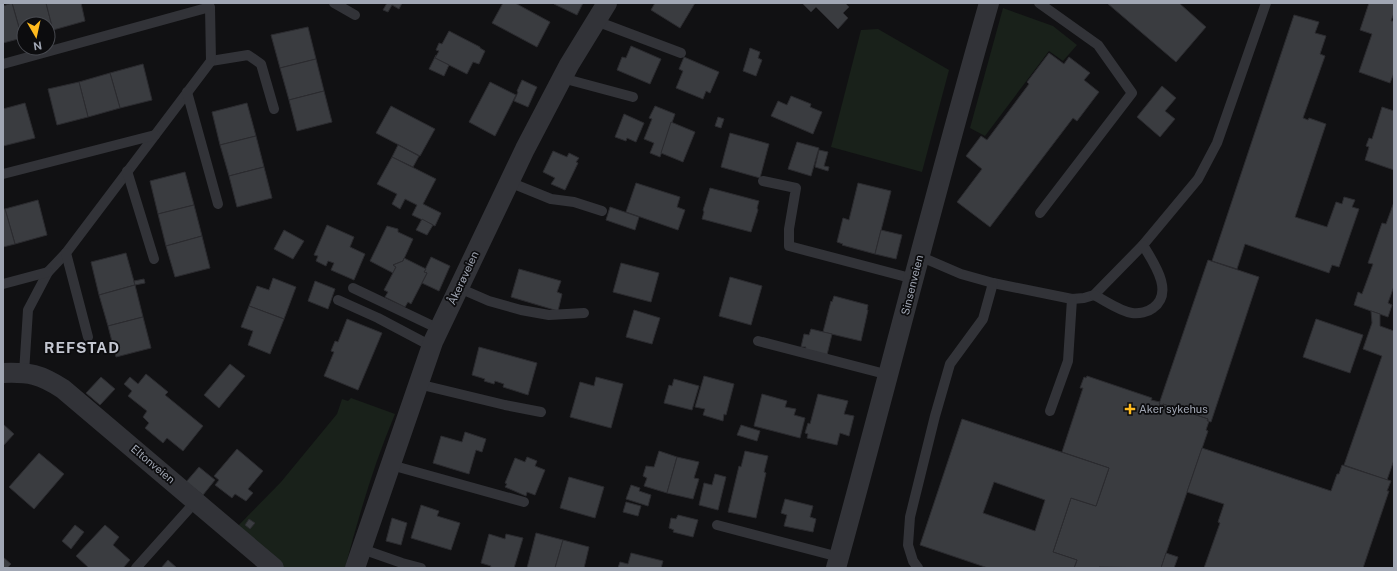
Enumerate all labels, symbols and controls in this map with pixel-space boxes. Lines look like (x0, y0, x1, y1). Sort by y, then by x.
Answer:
north arrow (16, 16, 56, 56)
text: N (32, 39, 43, 52)
street label: Åkerøveien (444, 249, 481, 307)
street label: Sinsenveien (899, 254, 925, 316)
district label: REFSTAD (44, 339, 120, 356)
marker: Aker sykehus (1124, 403, 1136, 415)
place label: Aker sykehus (1139, 403, 1208, 415)
street label: Eltonveien (129, 442, 177, 486)

